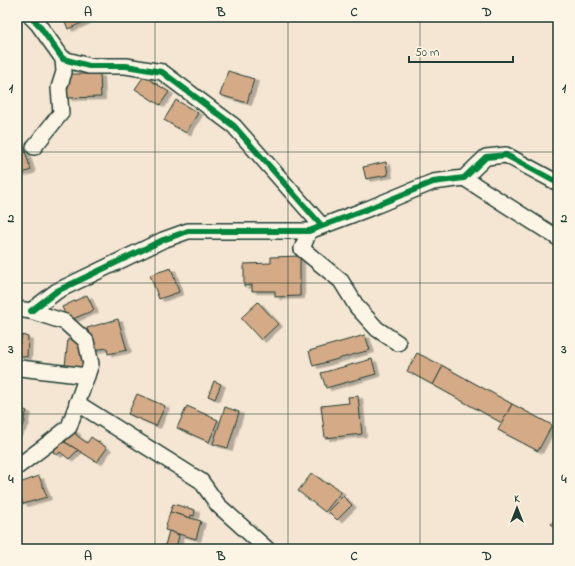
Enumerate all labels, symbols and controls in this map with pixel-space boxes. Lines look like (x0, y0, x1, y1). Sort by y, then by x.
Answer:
text: A (84, 3, 92, 22)
text: B (216, 3, 226, 22)
text: C (350, 3, 358, 22)
text: D (481, 3, 492, 22)
scale bar (409, 38, 513, 64)
text: 50 m (415, 44, 439, 62)
text: 1 (9, 79, 14, 98)
text: 1 (562, 79, 567, 98)
text: 2 (7, 209, 15, 228)
text: 2 (560, 209, 568, 228)
text: 3 (7, 340, 14, 359)
text: 3 (560, 340, 567, 359)
text: 4 (7, 470, 14, 489)
text: 4 (560, 470, 567, 489)
north arrow (497, 488, 537, 528)
text: K (514, 491, 520, 507)
text: A (84, 547, 92, 566)
text: B (216, 547, 226, 566)
text: C (350, 547, 358, 566)
text: D (481, 547, 492, 566)

